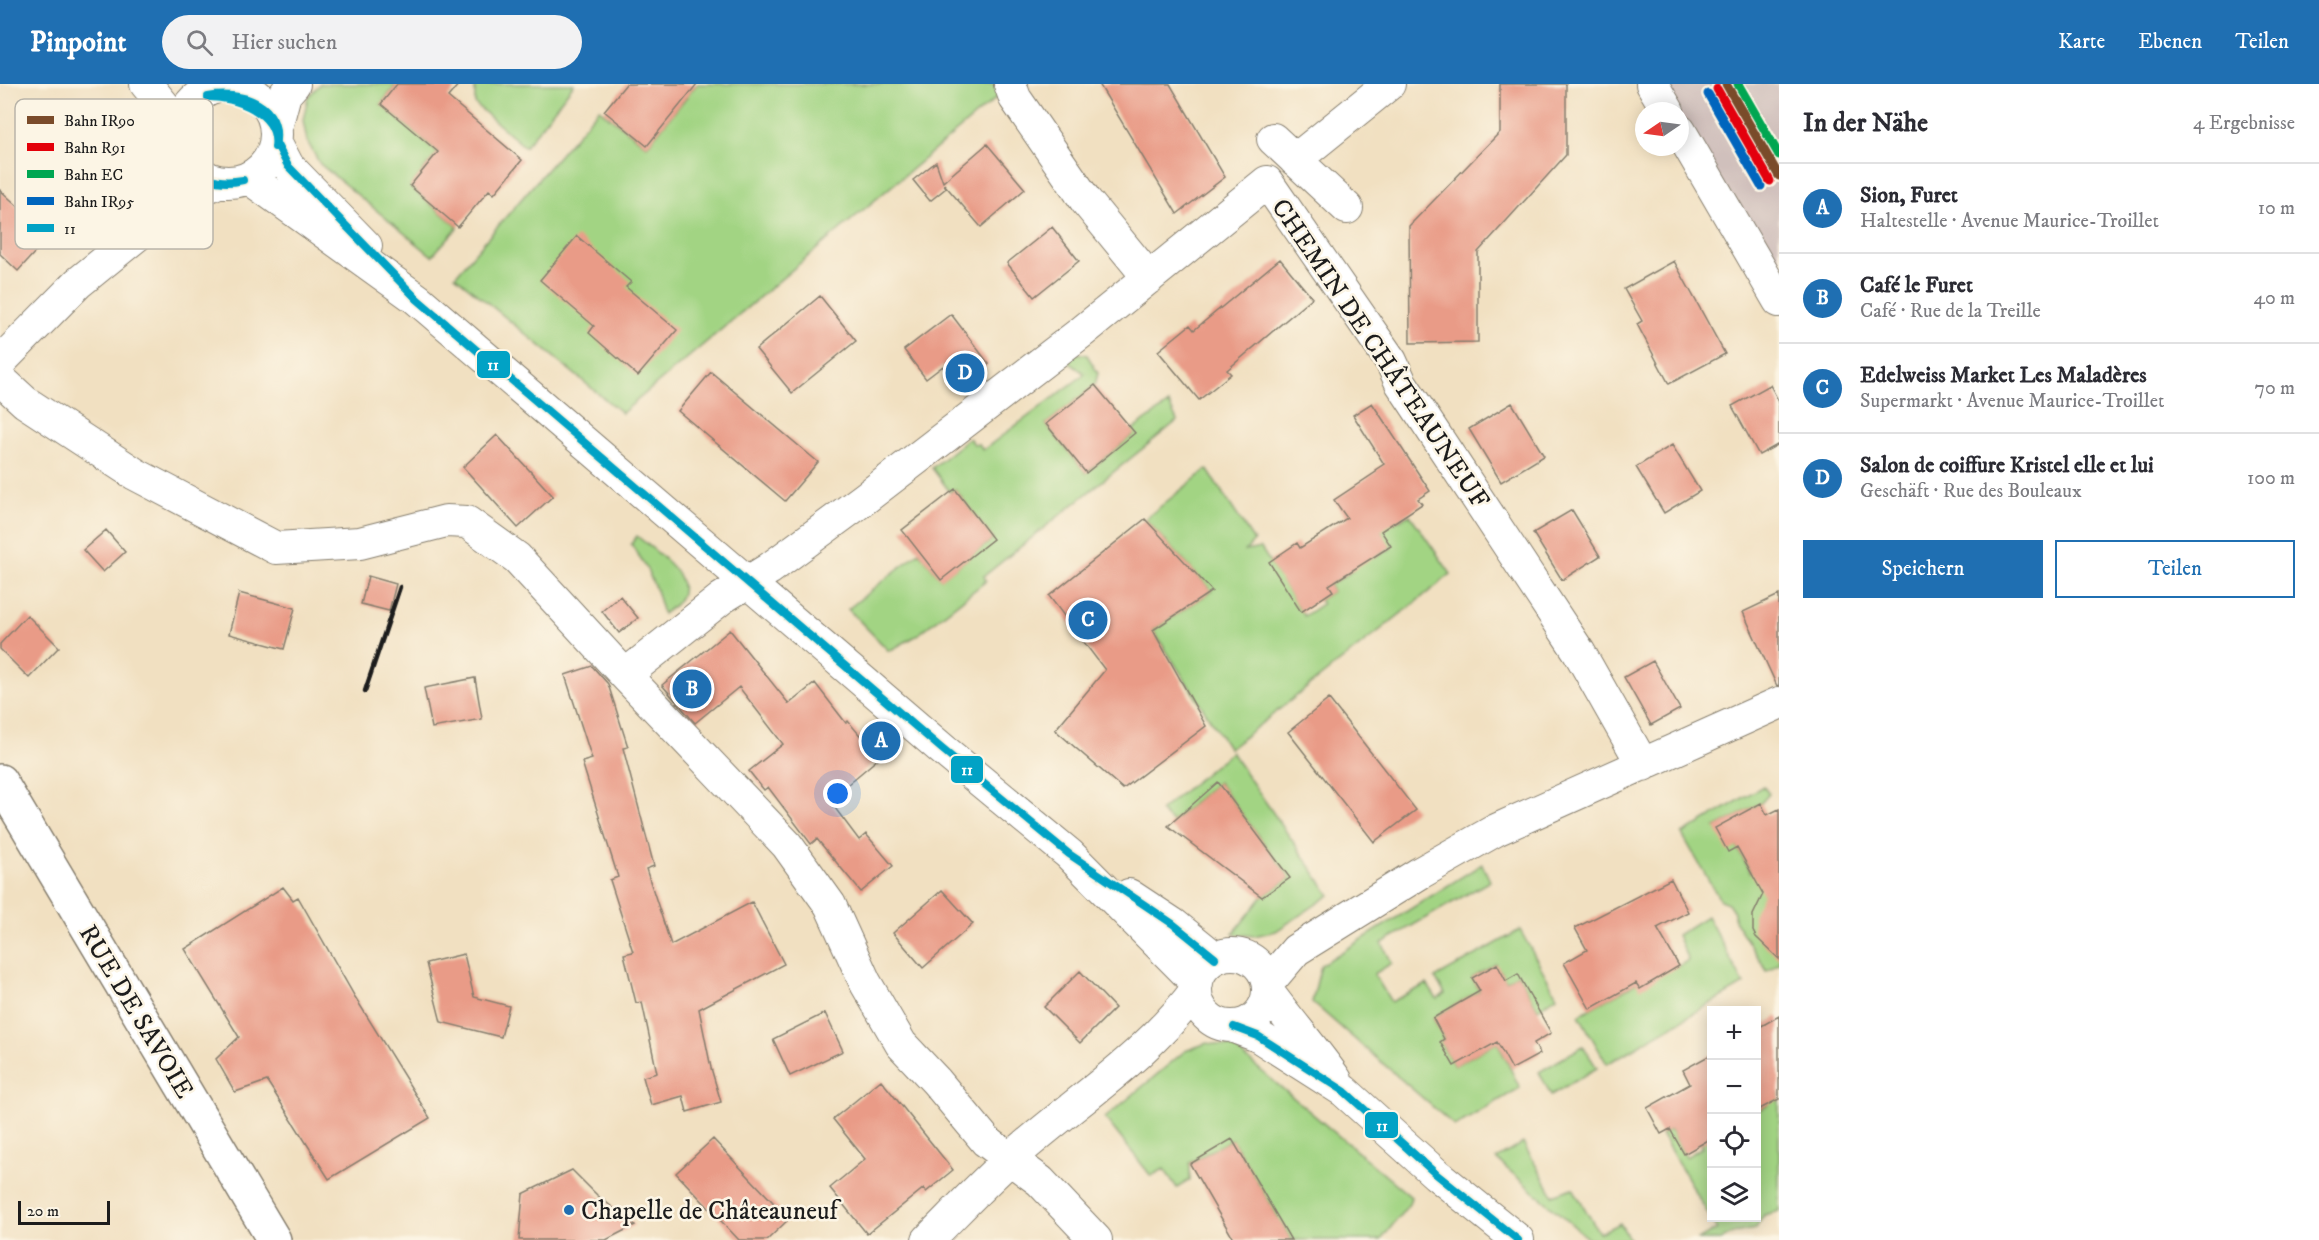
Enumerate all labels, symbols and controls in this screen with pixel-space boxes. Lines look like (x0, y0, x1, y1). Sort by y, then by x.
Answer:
search box (162, 15, 582, 69)
text: Pinpoint (30, 25, 126, 60)
icon: search (183, 26, 216, 59)
text: Hier suchen (231, 29, 337, 56)
text: Karte (2058, 29, 2105, 55)
text: Ebenen (2138, 29, 2202, 55)
text: Teilen (2235, 29, 2289, 55)
legend (15, 99, 213, 249)
north arrow (1635, 102, 1689, 156)
text: In der Nähe (1803, 107, 1928, 140)
text: Bahn IR90 (64, 111, 135, 131)
text: 4 Ergebnisse (2193, 111, 2295, 136)
text: Bahn R91 (64, 138, 126, 158)
text: Bahn EC (64, 165, 123, 185)
text: Sion, Furet (1860, 182, 1958, 209)
text: Bahn IR95 (64, 192, 134, 212)
street label: CHEMIN DE CHÂTEAUNEUF (1263, 192, 1497, 515)
text: A (1816, 196, 1829, 221)
text: 10 m (2258, 196, 2295, 221)
text: Haltestelle · Avenue Maurice-Troillet (1860, 209, 2159, 234)
text: 11 (64, 219, 76, 239)
text: Café le Furet (1860, 272, 1973, 299)
text: B (1816, 286, 1829, 311)
text: 40 m (2253, 286, 2295, 311)
text: Café · Rue de la Treille (1860, 299, 2041, 324)
line badge: 11 (476, 350, 511, 379)
pin: D (946, 350, 984, 396)
text: 11 (487, 355, 499, 375)
text: Edelweiss Market Les Maladères (1860, 362, 2147, 389)
text: C (1816, 376, 1829, 401)
text: 70 m (2254, 376, 2295, 401)
text: Supermarkt · Avenue Maurice-Troillet (1860, 389, 2164, 414)
text: Salon de coiffure Kristel elle et lui (1860, 452, 2154, 479)
text: D (1815, 466, 1830, 491)
text: 100 m (2247, 466, 2295, 491)
text: Geschäft · Rue des Bouleaux (1860, 479, 2082, 504)
button: Speichern (1803, 540, 2043, 598)
button: Teilen (2055, 540, 2295, 598)
pin: C (1068, 598, 1108, 642)
pin: B (672, 666, 712, 712)
pin: A (862, 718, 900, 764)
line badge: 11 (950, 755, 984, 784)
text: 11 (961, 760, 973, 780)
your location (823, 779, 852, 808)
street label: RUE DE SAVOIE (71, 919, 201, 1105)
map controls (1707, 1006, 1761, 1222)
button: + (1707, 1006, 1761, 1060)
button: − (1707, 1060, 1761, 1114)
line badge: 11 (1364, 1111, 1399, 1139)
button: locate (1707, 1114, 1761, 1168)
text: 11 (1376, 1116, 1388, 1136)
button: layers (1707, 1168, 1761, 1222)
place label: Chapelle de Châteauneuf (581, 1195, 841, 1228)
scale bar (18, 1198, 110, 1226)
text: 20 m (27, 1201, 59, 1221)
marker: Chapelle de Châteauneuf (562, 1203, 576, 1217)

